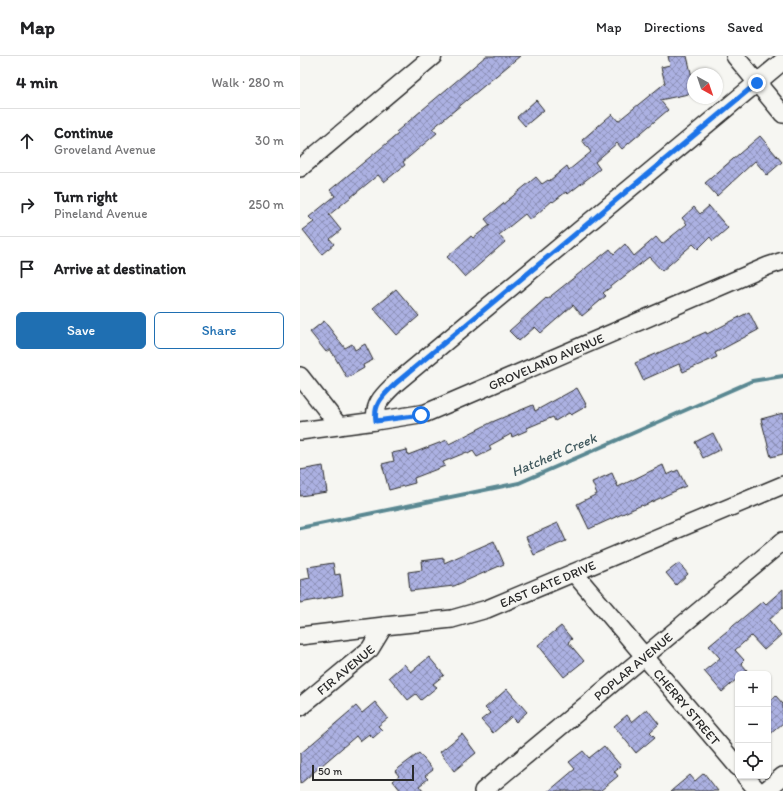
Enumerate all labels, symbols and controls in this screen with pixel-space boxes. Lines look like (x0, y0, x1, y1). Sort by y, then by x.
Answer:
text: Map (20, 16, 55, 39)
text: Map (596, 19, 622, 36)
text: Directions (644, 19, 705, 36)
text: Saved (727, 19, 763, 36)
north arrow (687, 68, 723, 104)
text: 4 min (16, 72, 58, 92)
route end (748, 74, 766, 92)
text: Walk · 280 m (211, 75, 284, 90)
text: Continue (54, 124, 113, 142)
icon: ahead (16, 130, 38, 152)
text: 30 m (255, 133, 284, 148)
text: Groveland Avenue (54, 142, 156, 157)
text: Turn right (54, 188, 118, 206)
icon: right (16, 194, 38, 216)
text: 250 m (248, 197, 284, 212)
text: Pineland Avenue (54, 206, 147, 221)
icon: arrive (16, 258, 38, 280)
text: Arrive at destination (54, 260, 186, 278)
button: Save (16, 312, 146, 349)
button: Share (154, 312, 284, 349)
street label: GROVELAND AVENUE (486, 330, 606, 393)
route start (412, 406, 430, 424)
water label: Hatchett Creek (509, 429, 600, 481)
street label: EAST GATE DRIVE (497, 557, 598, 610)
street label: POPLAR AVENUE (590, 629, 675, 703)
street label: FIR AVENUE (314, 641, 377, 698)
street label: CHERRY STREET (651, 665, 724, 748)
map controls (735, 671, 771, 779)
button: + (735, 671, 771, 707)
button: − (735, 707, 771, 743)
button: locate (735, 743, 771, 779)
scale bar (312, 763, 414, 782)
text: 50 m (318, 765, 342, 778)

